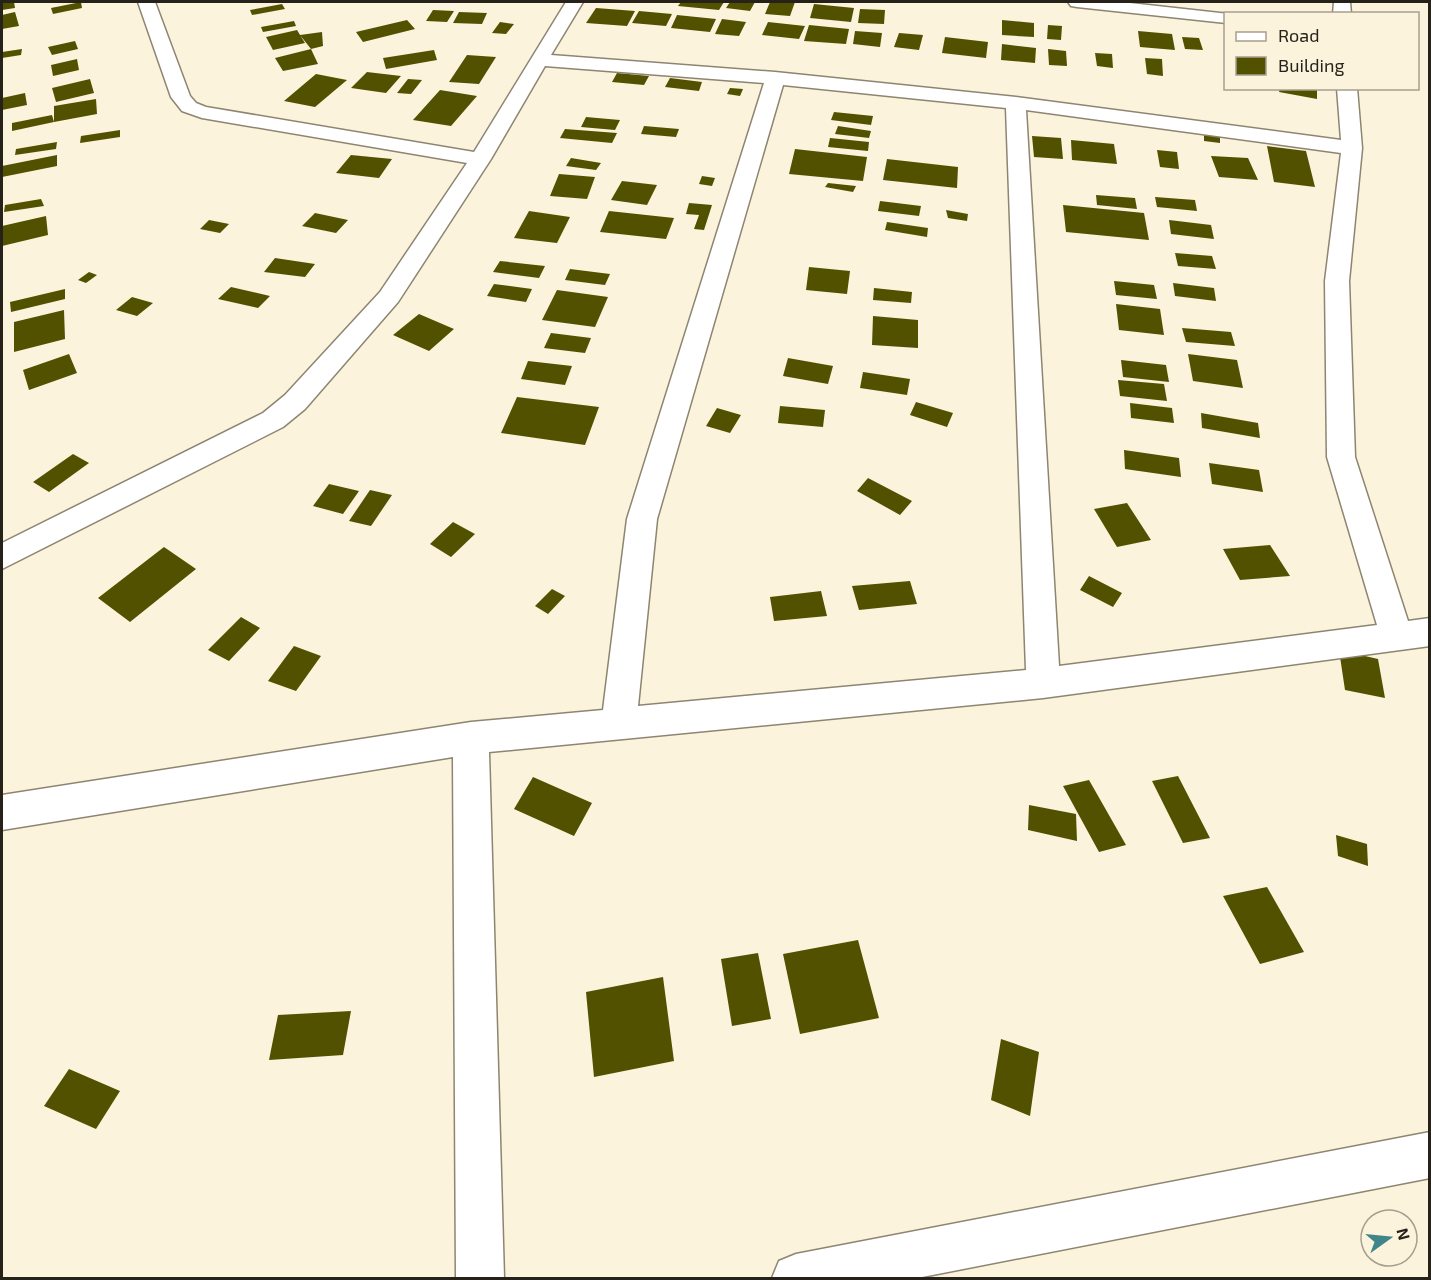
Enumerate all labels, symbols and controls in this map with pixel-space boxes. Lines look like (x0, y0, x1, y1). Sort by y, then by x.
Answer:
legend (1224, 12, 1419, 90)
text: Road (1278, 24, 1319, 46)
text: Building (1278, 54, 1345, 76)
north arrow (1359, 1208, 1419, 1268)
text: N (1393, 1226, 1415, 1242)

